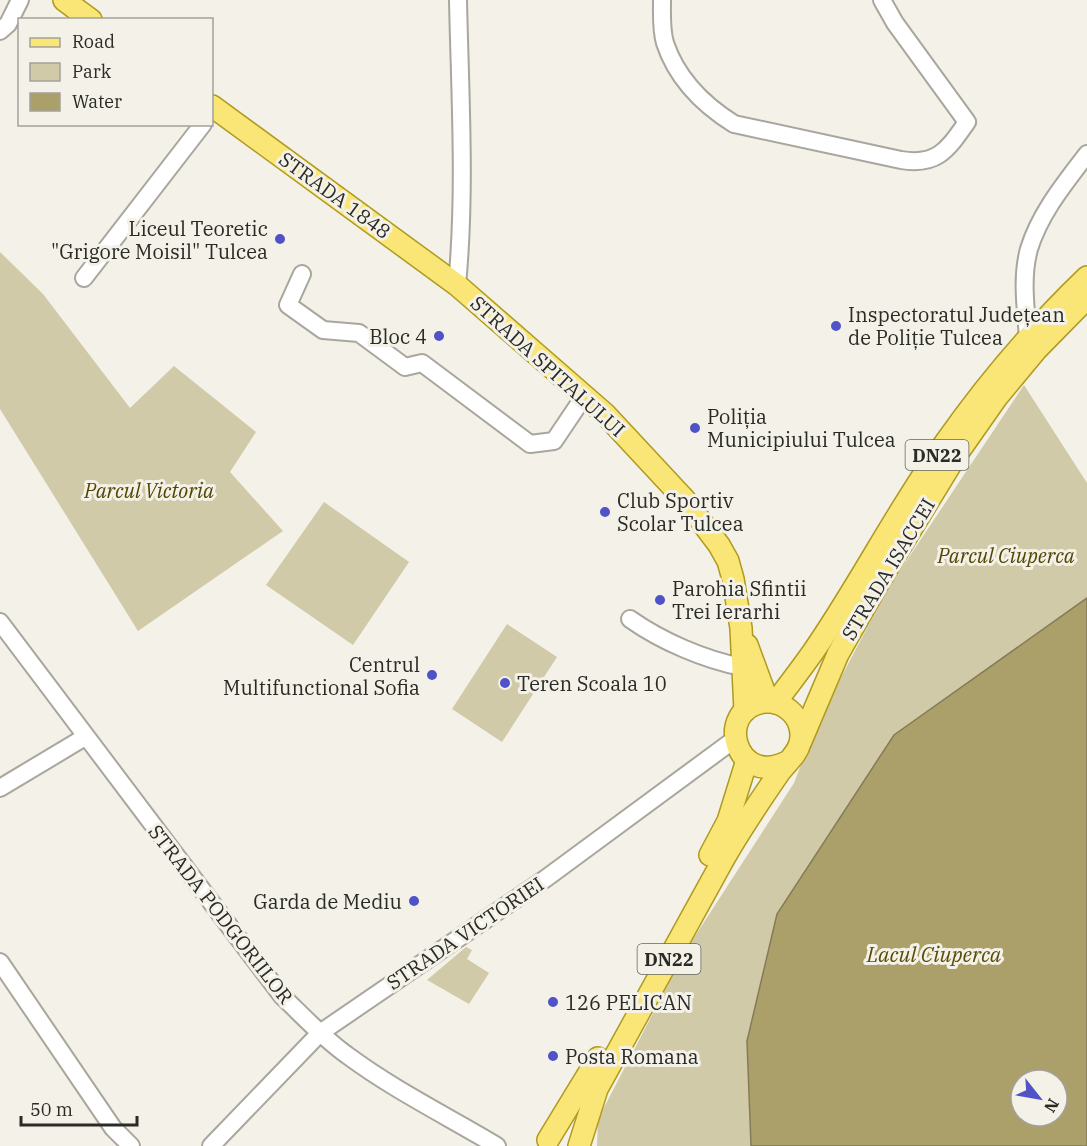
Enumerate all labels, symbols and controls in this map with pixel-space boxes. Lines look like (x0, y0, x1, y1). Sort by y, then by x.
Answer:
legend (18, 18, 213, 126)
text: Road (72, 30, 115, 53)
text: Park (72, 60, 112, 83)
text: Water (72, 90, 122, 113)
street label: STRADA 1848 (274, 145, 396, 245)
place label: Liceul Teoretic "Grigore Moisil" Tulcea (51, 215, 268, 265)
marker: Liceul Teoretic "Grigore Moisil" Tulcea (273, 232, 287, 246)
street label: STRADA SPITALULUI (465, 289, 631, 443)
place label: Inspectoratul Județean de Poliție Tulcea (848, 301, 1065, 351)
marker: Inspectoratul Județean de Poliție Tulcea (829, 319, 843, 333)
place label: Bloc 4 (369, 323, 427, 350)
marker: Bloc 4 (432, 329, 446, 343)
place label: Poliția Municipiului Tulcea (707, 403, 896, 453)
marker: Poliția Municipiului Tulcea (688, 421, 702, 435)
road number: DN22 (906, 440, 968, 470)
park label: Parcul Victoria (83, 477, 214, 504)
place label: Club Sportiv Scolar Tulcea (617, 487, 744, 537)
street label: STRADA ISACCEI (835, 493, 941, 645)
marker: Club Sportiv Scolar Tulcea (598, 505, 612, 519)
park label: Parcul Ciuperca (936, 542, 1075, 569)
place label: Parohia Sfintii Trei Ierarhi (672, 575, 806, 625)
marker: Parohia Sfintii Trei Ierarhi (653, 593, 667, 607)
place label: Centrul Multifunctional Sofia (223, 651, 420, 701)
marker: Centrul Multifunctional Sofia (425, 668, 439, 682)
place label: Teren Scoala 10 (517, 670, 667, 697)
marker: Teren Scoala 10 (498, 676, 512, 690)
street label: STRADA PODGORIILOR (142, 819, 300, 1010)
street label: STRADA VICTORIEI (381, 870, 549, 996)
place label: Garda de Mediu (253, 888, 402, 915)
marker: Garda de Mediu (407, 894, 421, 908)
water label: Lacul Ciuperca (866, 940, 1002, 968)
road number: DN22 (638, 944, 700, 974)
place label: 126 PELICAN (565, 989, 692, 1016)
marker: 126 PELICAN (546, 995, 560, 1009)
place label: Posta Romana (565, 1043, 699, 1070)
marker: Posta Romana (546, 1049, 560, 1063)
north arrow (1009, 1068, 1069, 1128)
scale bar (21, 1089, 136, 1127)
text: N (1040, 1095, 1064, 1116)
text: 50 m (30, 1098, 73, 1121)

